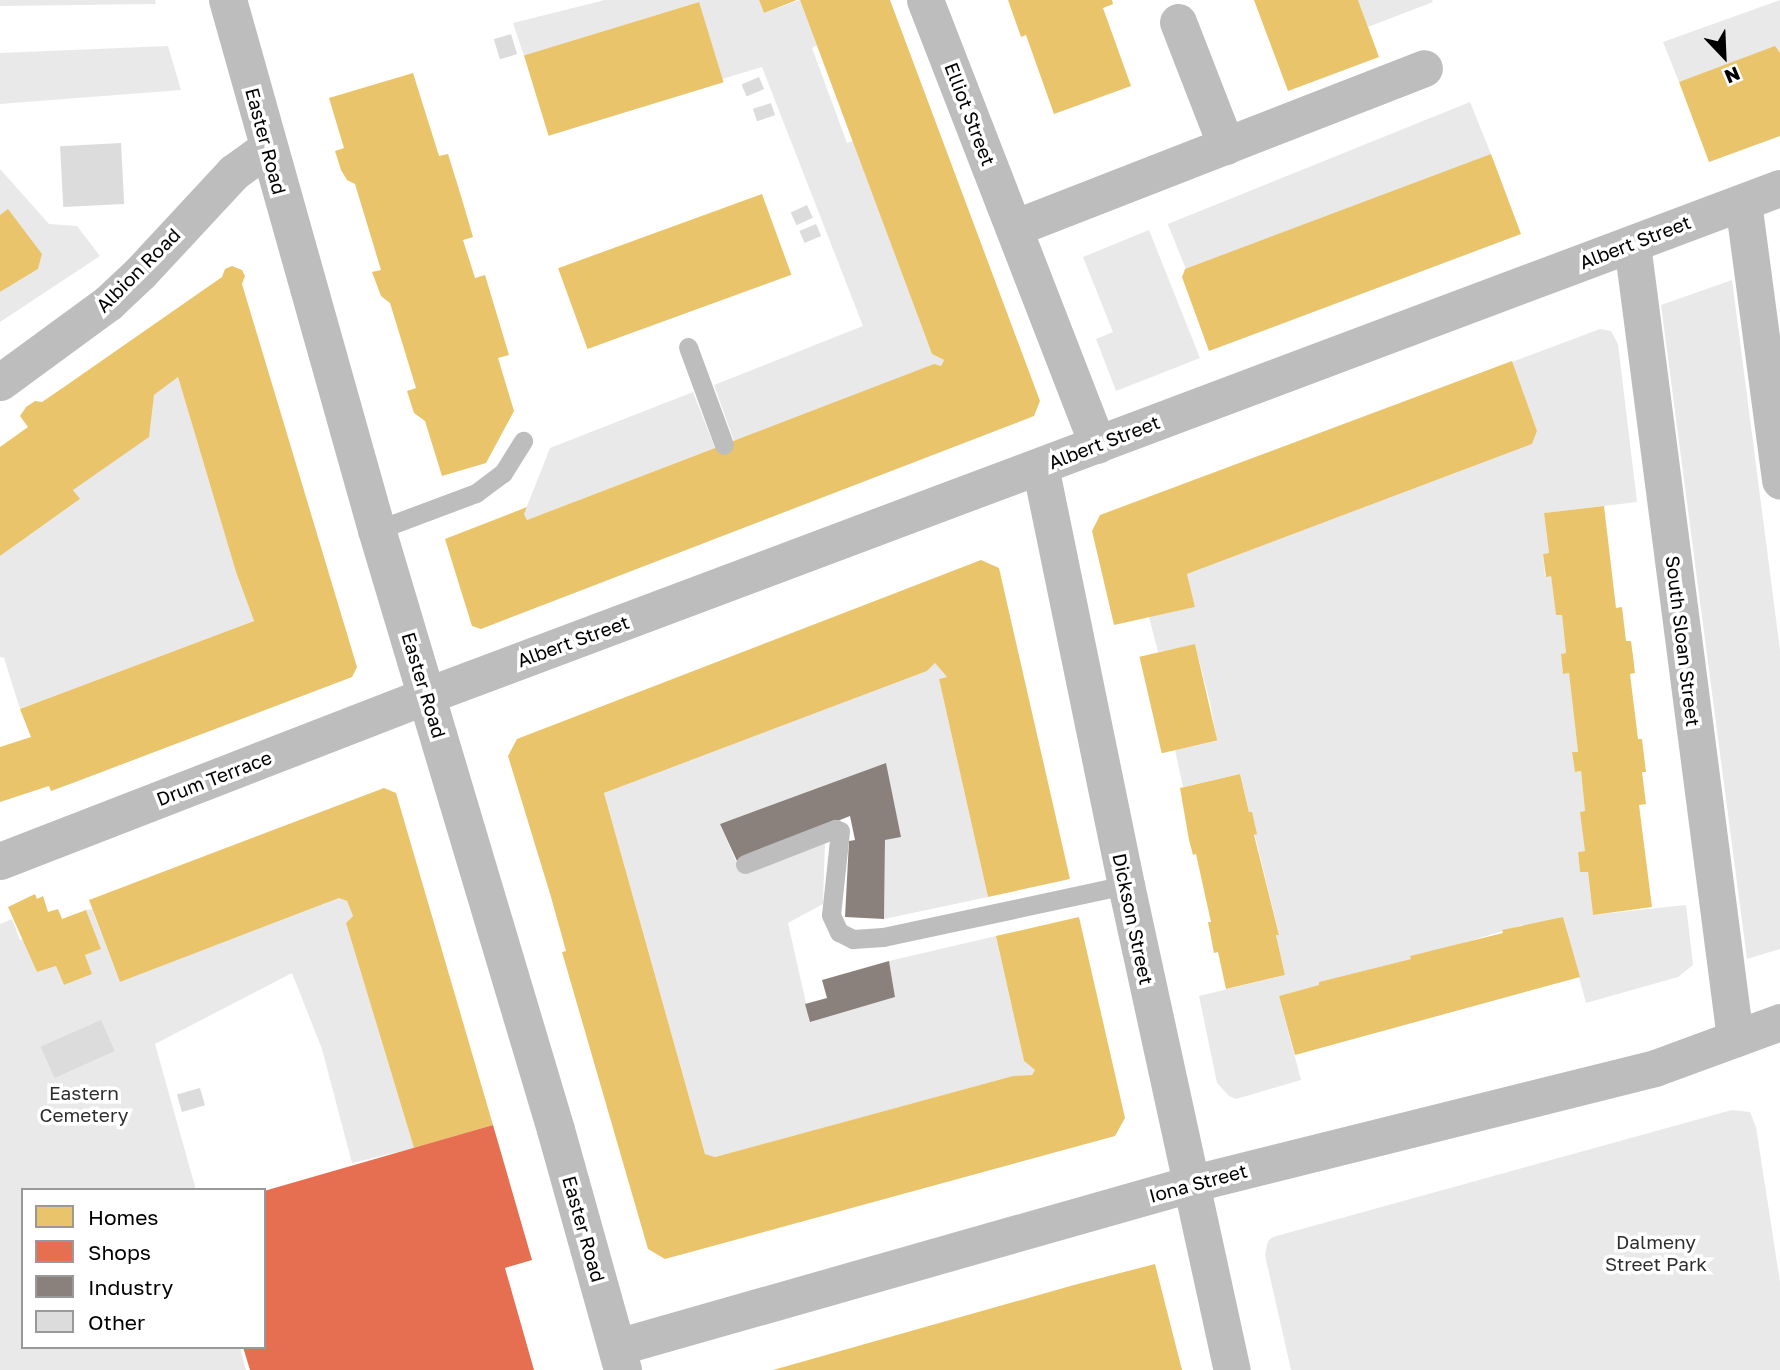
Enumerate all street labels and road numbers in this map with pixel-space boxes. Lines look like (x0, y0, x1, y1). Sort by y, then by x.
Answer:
street label: Elliot Street (940, 59, 1000, 169)
street label: Easter Road (241, 85, 291, 197)
street label: Albert Street (1576, 210, 1694, 274)
street label: Albion Road (91, 223, 185, 317)
street label: Albert Street (1045, 410, 1163, 474)
street label: South Sloan Street (1661, 554, 1705, 728)
street label: Albert Street (514, 610, 632, 672)
street label: Easter Road (397, 629, 451, 741)
street label: Drum Terrace (153, 746, 275, 810)
street label: Dickson Street (1108, 851, 1158, 987)
street label: Iona Street (1146, 1159, 1250, 1207)
street label: Easter Road (558, 1173, 610, 1285)

